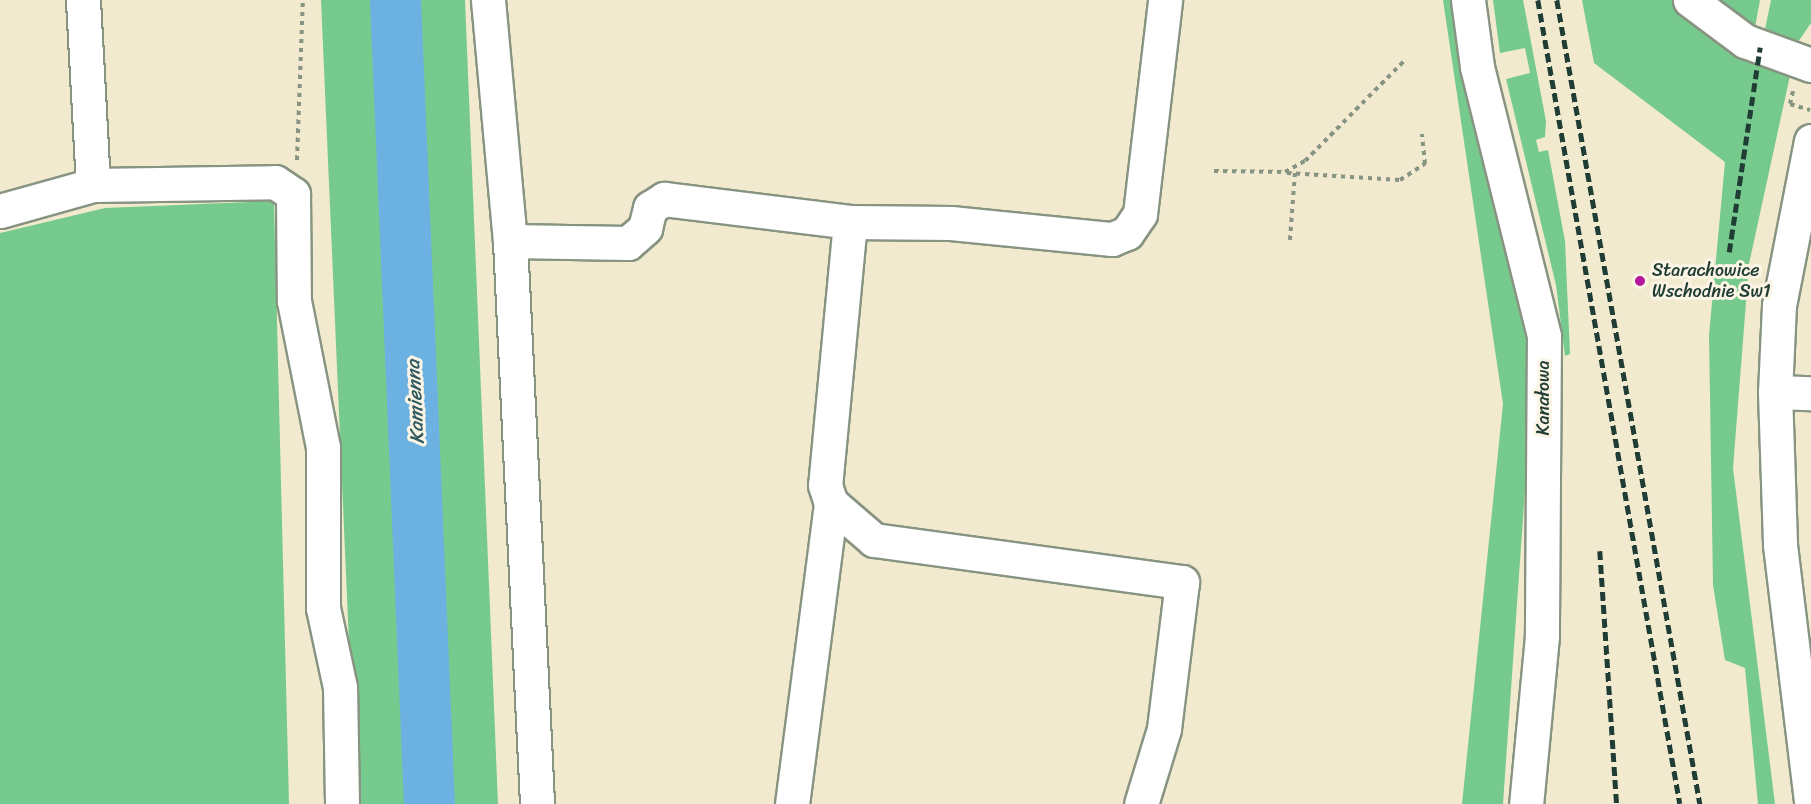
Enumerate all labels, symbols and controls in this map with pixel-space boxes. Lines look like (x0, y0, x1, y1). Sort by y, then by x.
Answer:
place label: Starachowice Wschodnie Sw1 (1652, 260, 1771, 302)
marker: Starachowice Wschodnie Sw1 (1633, 274, 1647, 288)
water label: Kamienna (401, 359, 429, 445)
street label: Kanałowa (1532, 361, 1554, 435)

